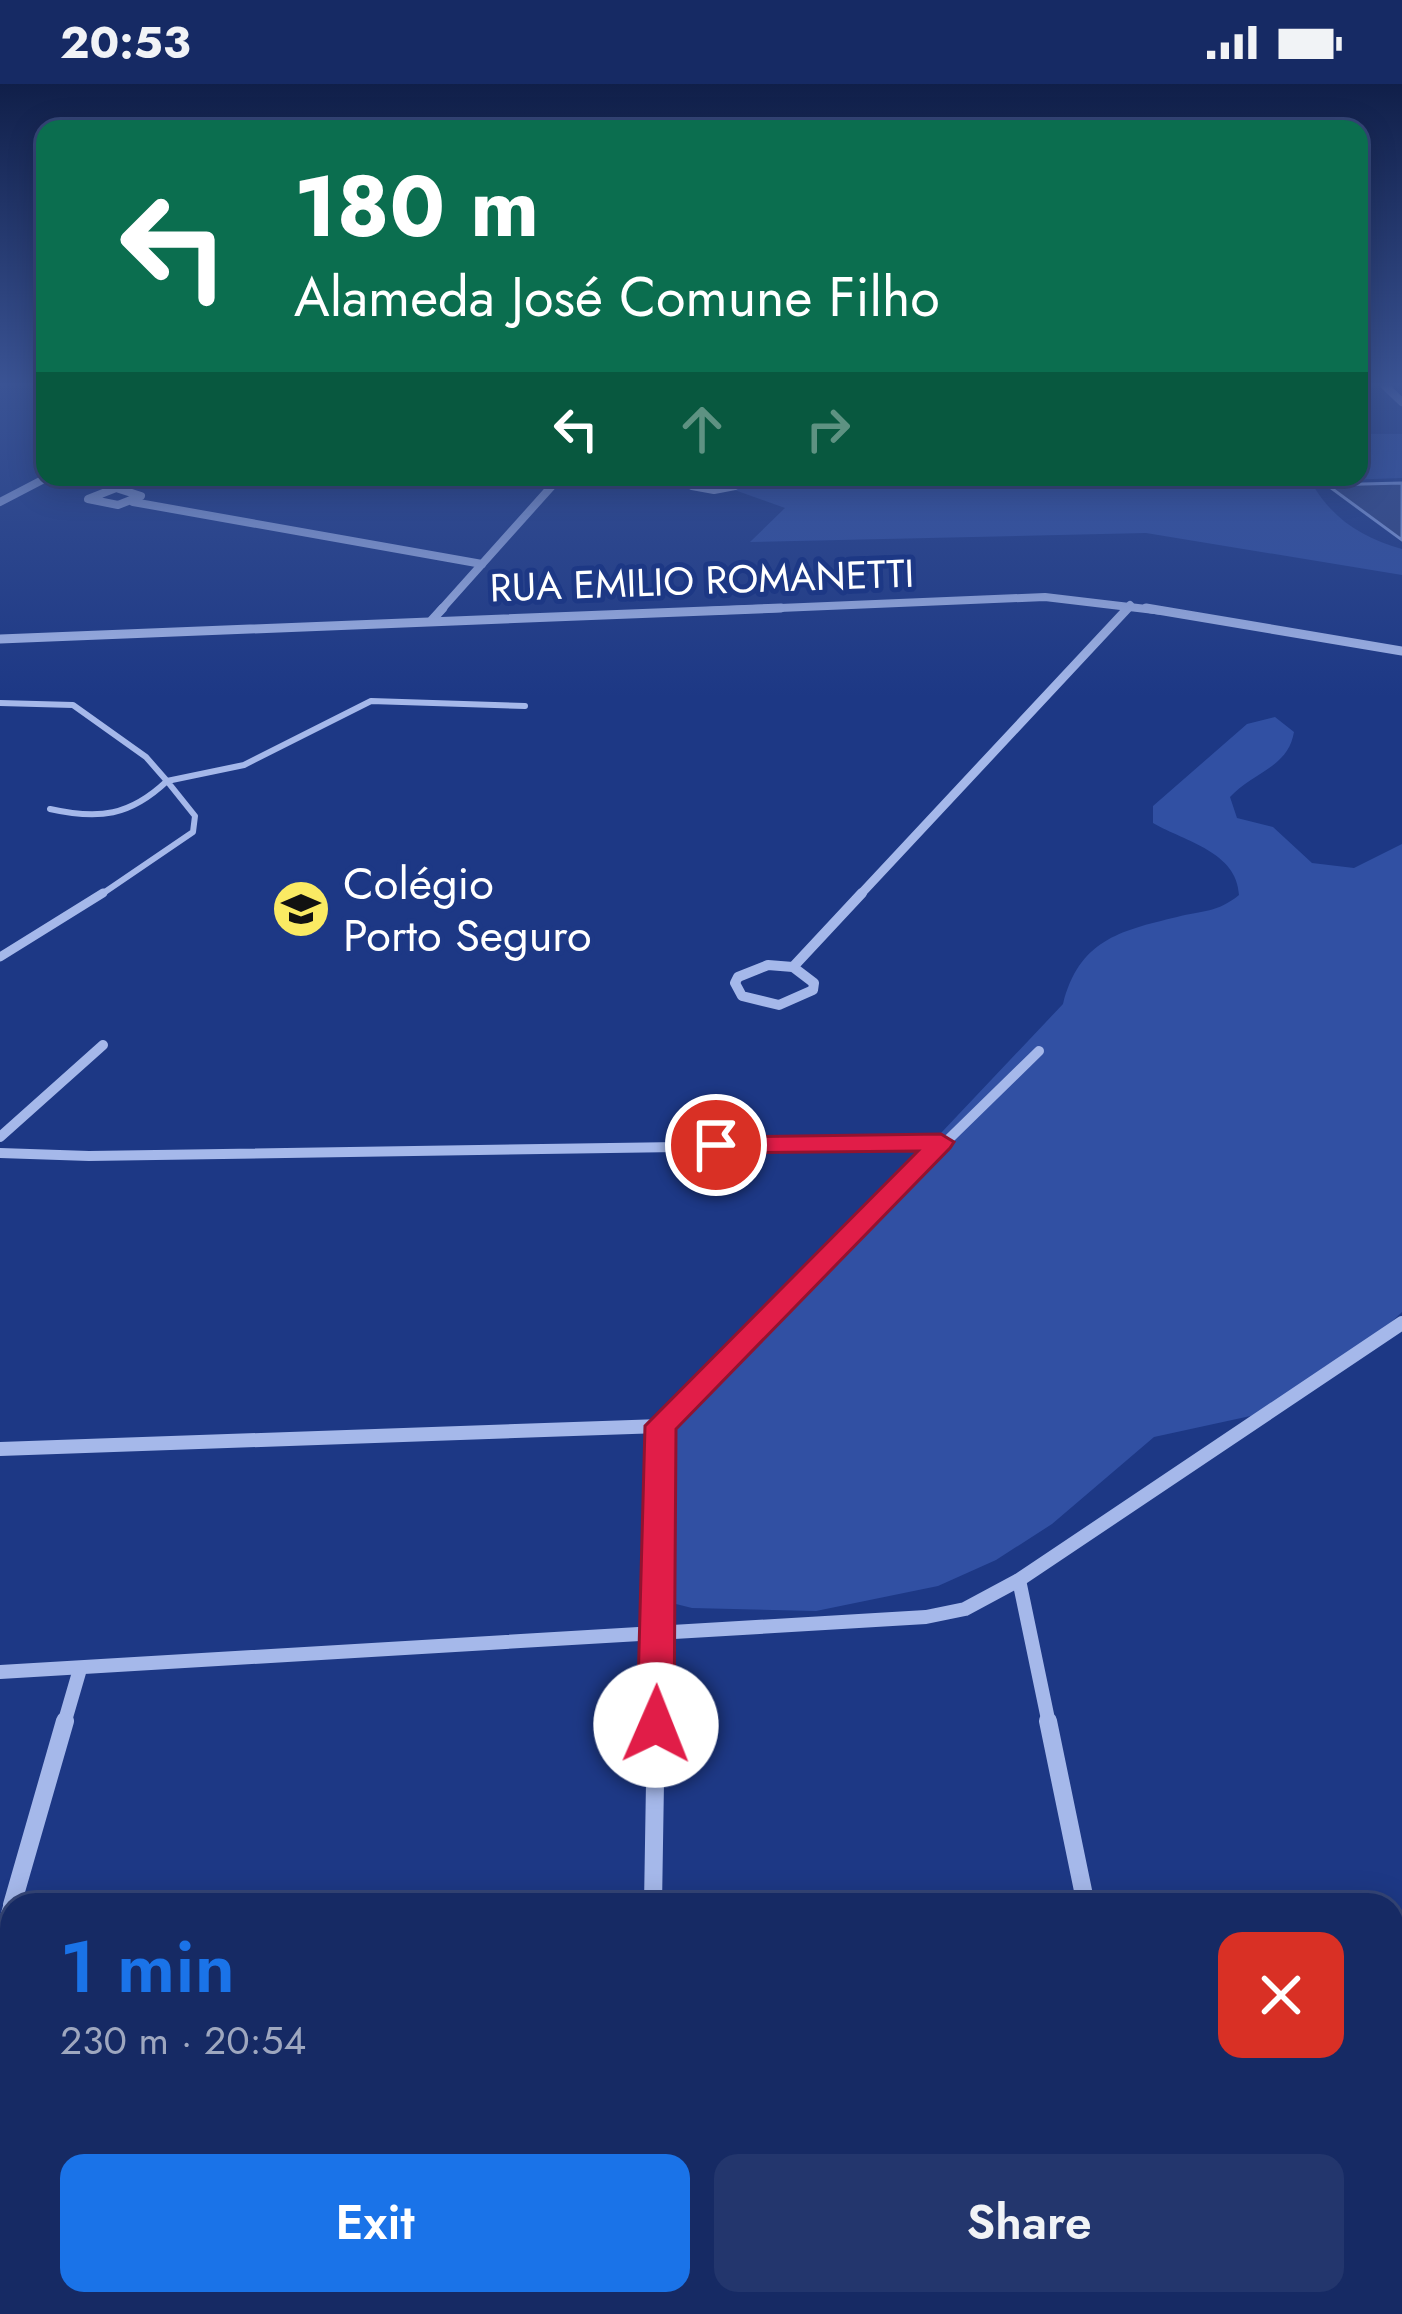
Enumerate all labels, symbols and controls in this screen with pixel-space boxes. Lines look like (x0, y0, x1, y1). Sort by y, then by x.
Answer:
text: 20:53 (60, 10, 191, 75)
text: 180 m (294, 146, 539, 268)
icon: left (96, 168, 252, 324)
text: Alameda José Comune Filho (294, 258, 940, 336)
icon: left (543, 396, 609, 462)
icon: ahead (669, 396, 735, 462)
icon: right (795, 396, 861, 462)
street label: RUA EMILIO ROMANETTI (489, 545, 915, 616)
place label: Colégio Porto Seguro (343, 851, 592, 968)
school or university icon: Colégio Porto Seguro (270, 878, 332, 940)
pin (665, 1094, 767, 1196)
icon: arrive (683, 1112, 749, 1178)
position arrow (593, 1662, 719, 1788)
text: 1 min (60, 1915, 235, 2019)
button: close (1218, 1932, 1344, 2058)
text: 230 m · 20:54 (60, 2012, 306, 2069)
button: Exit (60, 2154, 690, 2292)
button: Share (714, 2154, 1344, 2292)

